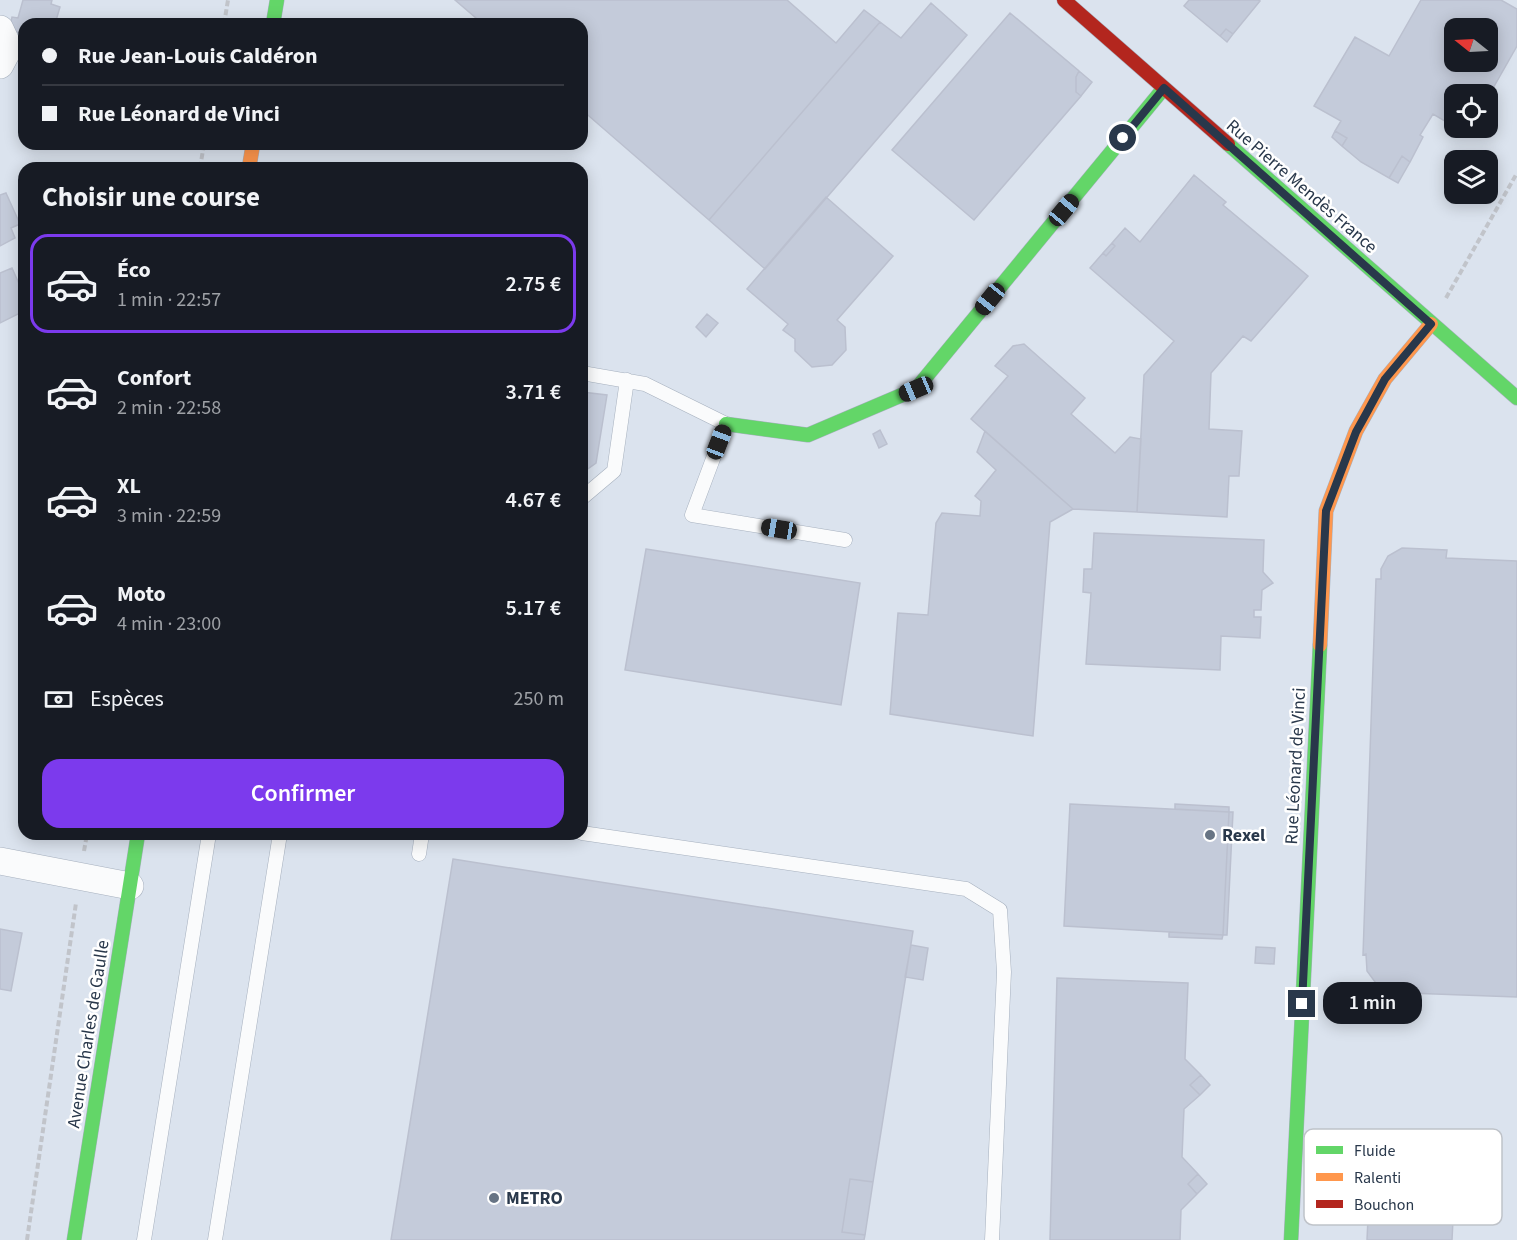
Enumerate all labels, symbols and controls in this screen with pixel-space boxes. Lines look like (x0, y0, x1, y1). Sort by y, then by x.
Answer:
north arrow (1444, 18, 1498, 72)
map controls (1444, 18, 1498, 204)
text: Rue Jean-Louis Caldéron (78, 40, 318, 72)
button: locate (1444, 84, 1498, 138)
text: Rue Léonard de Vinci (78, 98, 280, 130)
street label: Rue Pierre Mendès France (1221, 114, 1383, 259)
route start (1109, 124, 1136, 151)
button: layers (1444, 150, 1498, 204)
text: Choisir une course (42, 178, 260, 217)
car (1046, 190, 1082, 230)
text: Éco (117, 254, 151, 286)
icon: car (45, 257, 99, 311)
text: 2.75 € (505, 268, 561, 300)
car (972, 279, 1008, 319)
text: 1 min · 22:57 (117, 286, 221, 314)
text: Confort (117, 362, 191, 394)
icon: car (45, 365, 99, 419)
car (896, 374, 936, 404)
text: 3.71 € (505, 376, 561, 408)
text: 2 min · 22:58 (117, 394, 221, 422)
car (704, 422, 734, 462)
text: XL (117, 470, 141, 502)
icon: car (45, 473, 99, 527)
text: 4.67 € (505, 484, 561, 516)
text: 3 min · 22:59 (117, 502, 221, 530)
car (760, 517, 798, 541)
text: Moto (117, 578, 166, 610)
icon: car (45, 581, 99, 635)
text: 5.17 € (505, 592, 561, 624)
text: 4 min · 23:00 (117, 610, 221, 638)
icon: cash (42, 683, 75, 716)
text: Espèces (90, 683, 164, 715)
text: 250 m (514, 685, 564, 713)
street label: Rue Léonard de Vinci (1279, 687, 1312, 845)
button: Confirmer (42, 759, 564, 828)
place label: Rexel (1222, 823, 1265, 848)
marker: Rexel (1203, 828, 1217, 842)
street label: Avenue Charles de Gaulle (61, 938, 116, 1130)
callout: 1 min (1323, 983, 1422, 1025)
text: 1 min (1349, 989, 1396, 1017)
route end (1288, 990, 1315, 1017)
legend (1304, 1129, 1502, 1225)
text: Fluide (1354, 1140, 1396, 1162)
text: Ralenti (1354, 1167, 1401, 1189)
place label: METRO (506, 1186, 563, 1211)
marker: METRO (487, 1191, 501, 1205)
text: Bouchon (1354, 1194, 1414, 1216)

